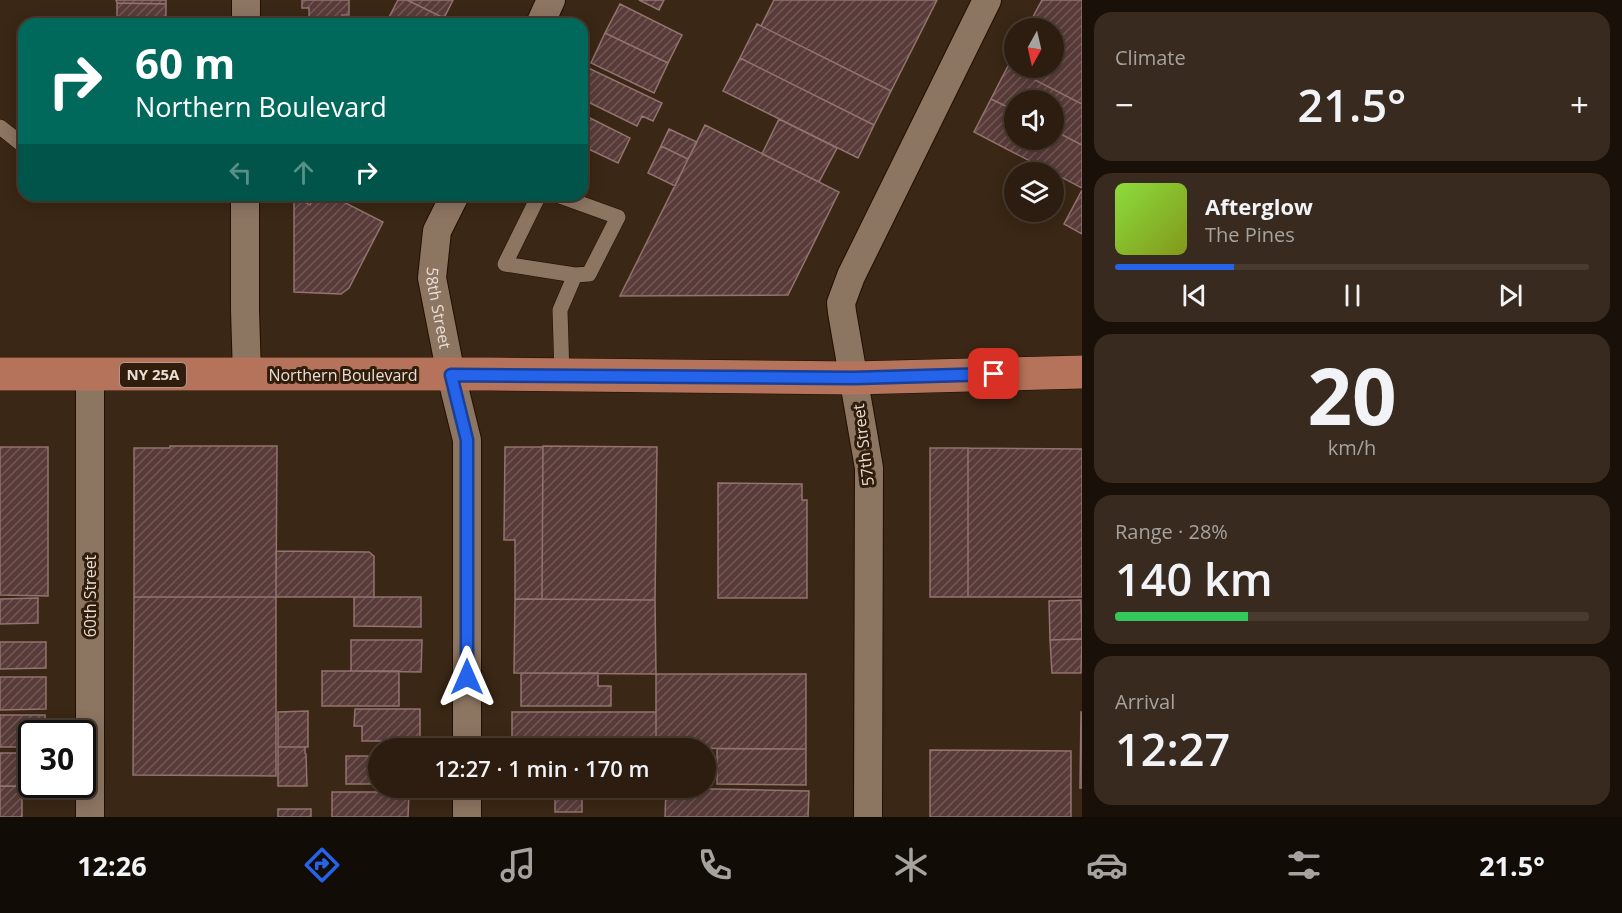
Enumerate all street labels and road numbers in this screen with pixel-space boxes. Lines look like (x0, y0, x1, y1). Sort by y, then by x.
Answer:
street label: 58th Street (421, 266, 457, 351)
road number: NY 25A (120, 363, 186, 387)
street label: Northern Boulevard (268, 364, 418, 386)
street label: 57th Street (847, 402, 879, 487)
street label: 60th Street (79, 554, 101, 637)

